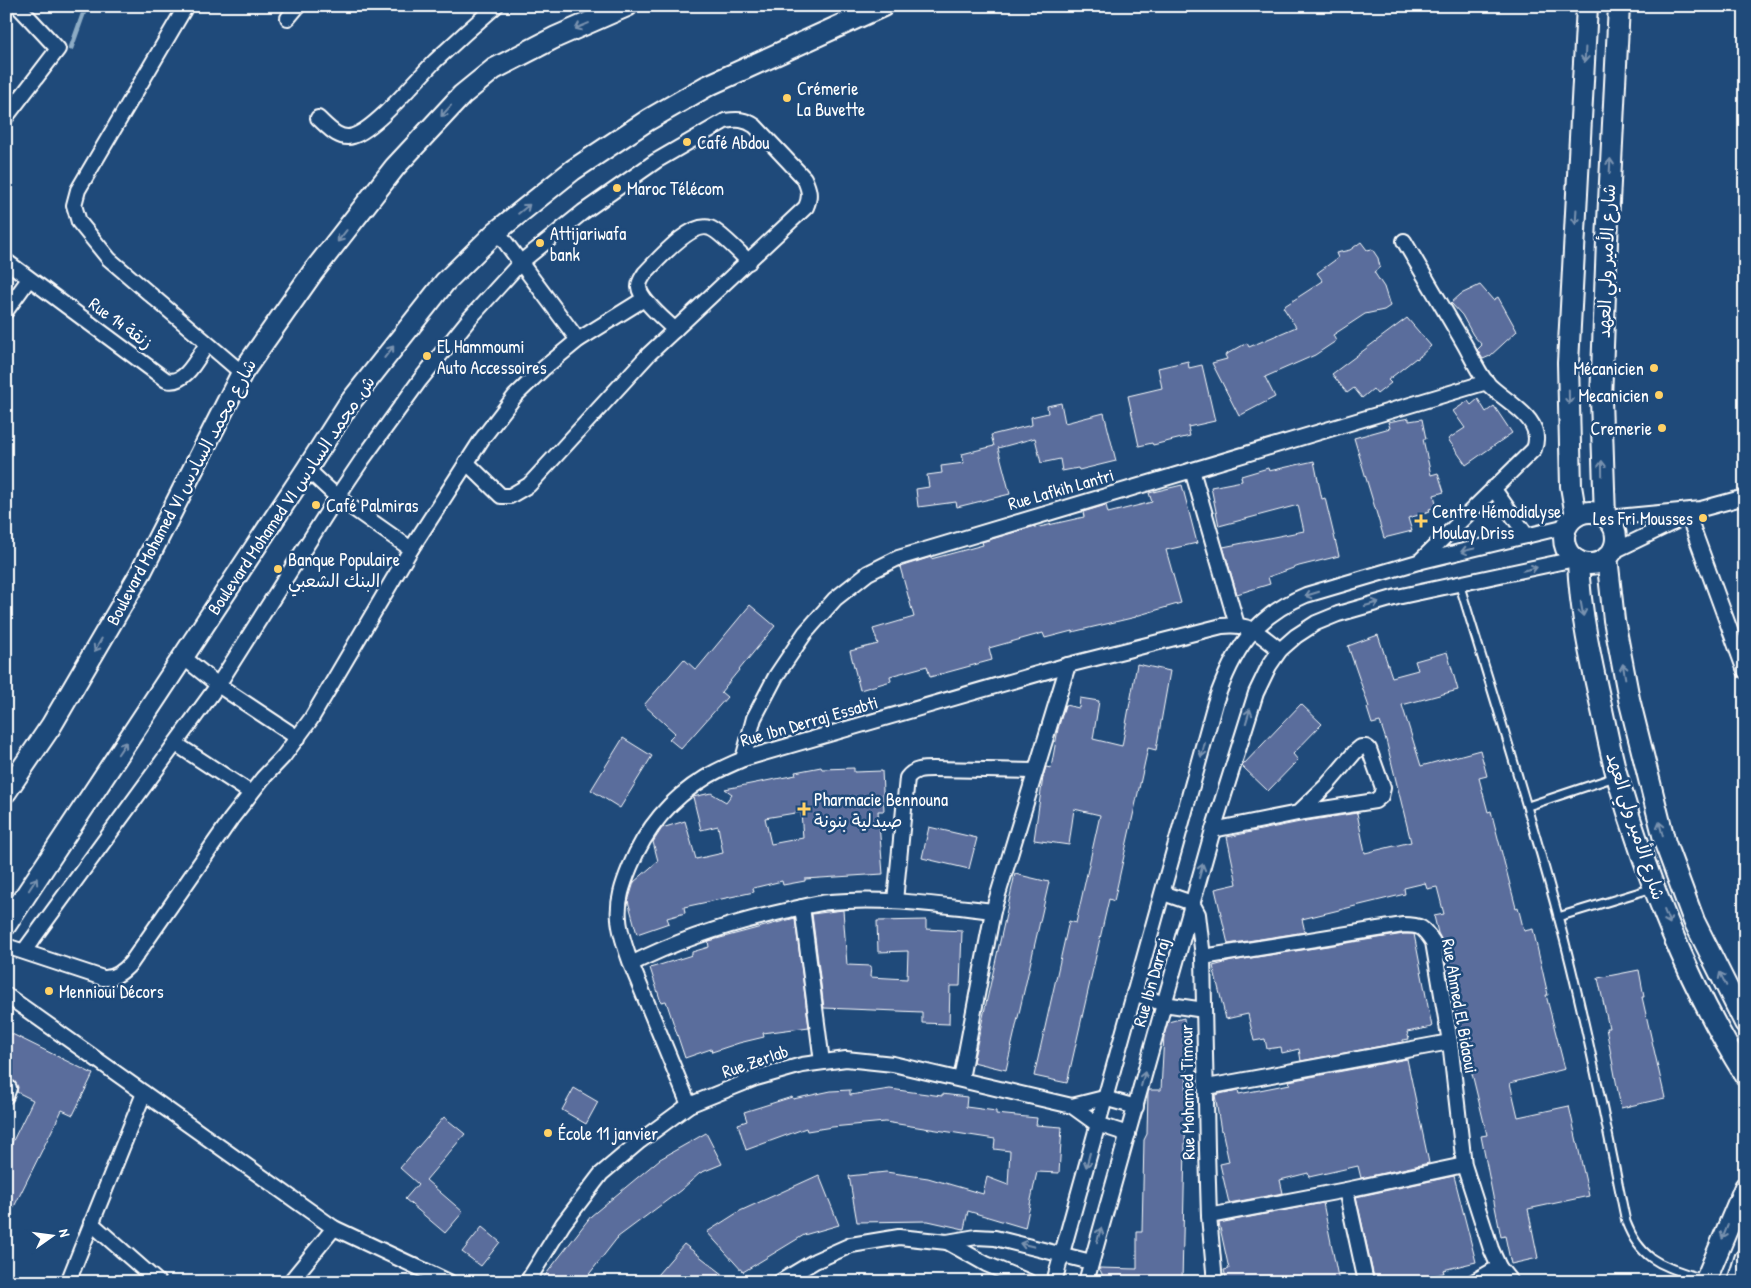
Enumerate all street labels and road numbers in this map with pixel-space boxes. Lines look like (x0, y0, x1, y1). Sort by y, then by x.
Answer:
street label: شارع الأمير ولي العهد (1591, 184, 1625, 339)
street label: Rue 14 زنقة (84, 291, 158, 355)
street label: Boulevard Mohamed VI شارع محمد السادس (100, 354, 262, 630)
street label: Boulevard Mohamed VI ش. محمد السادس (201, 370, 381, 620)
street label: Rue Lafkih Lantri (1005, 462, 1117, 516)
street label: Rue Ibn Derraj Essabti (737, 689, 881, 753)
street label: شارع الأمير ولي العهد (1596, 749, 1672, 904)
street label: Rue Ibn Darraj (1126, 935, 1176, 1029)
street label: Rue Ahmed El Bidaoui (1436, 937, 1484, 1075)
street label: Rue Mohamed Timour (1173, 1024, 1201, 1160)
street label: Rue ZerIab (718, 1038, 792, 1084)

